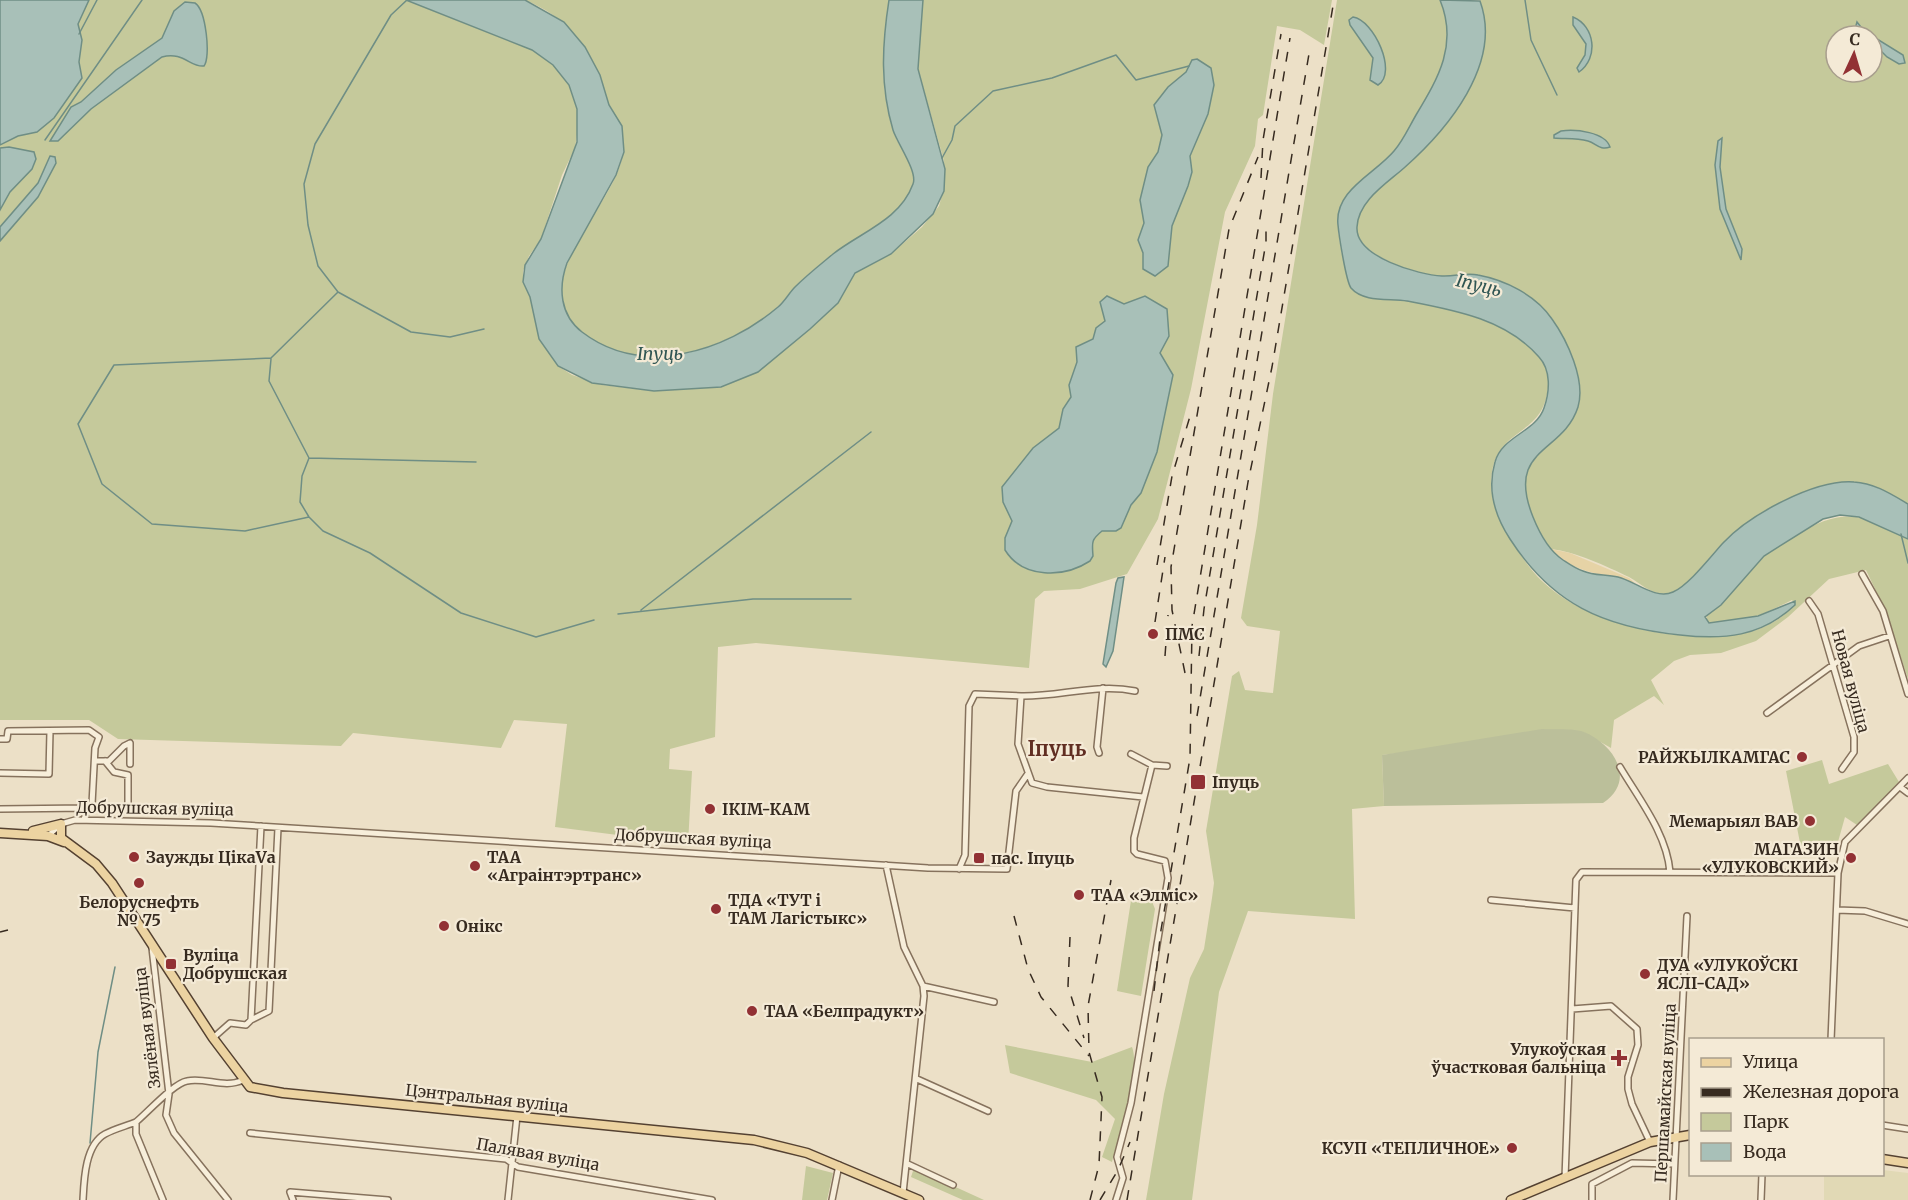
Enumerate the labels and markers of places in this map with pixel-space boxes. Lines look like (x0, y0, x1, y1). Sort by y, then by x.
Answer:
place label: ПМС (1165, 624, 1205, 644)
marker: ПМС (1146, 627, 1160, 641)
place label: РАЙЖЫЛКАМГАС (1638, 747, 1790, 767)
marker: РАЙЖЫЛКАМГАС (1795, 750, 1809, 764)
place label: Іпуць (1212, 772, 1259, 792)
marker: Іпуць (1189, 773, 1207, 791)
place label: ІКІМ-КАМ (722, 799, 810, 819)
marker: ІКІМ-КАМ (703, 802, 717, 816)
place label: Мемарыял ВАВ (1669, 811, 1798, 831)
marker: Мемарыял ВАВ (1803, 814, 1817, 828)
place label: МАГАЗИН «УЛУКОВСКИЙ» (1702, 839, 1839, 877)
place label: Заужды ЦікаVа (146, 847, 276, 867)
place label: ТАА «Аграінтэртранс» (487, 847, 642, 885)
place label: пас. Іпуць (991, 848, 1074, 868)
marker: Заужды ЦікаVа (127, 850, 141, 864)
marker: пас. Іпуць (972, 851, 986, 865)
marker: МАГАЗИН «УЛУКОВСКИЙ» (1844, 851, 1858, 865)
marker: ТАА «Аграінтэртранс» (468, 859, 482, 873)
marker: Белоруснефть № 75 (132, 876, 146, 890)
place label: ТАА «Элміс» (1091, 885, 1198, 905)
marker: ТАА «Элміс» (1072, 888, 1086, 902)
place label: ТДА «ТУТ і ТАМ Лагістыкс» (728, 890, 867, 928)
place label: Белоруснефть № 75 (79, 892, 199, 930)
marker: ТДА «ТУТ і ТАМ Лагістыкс» (709, 902, 723, 916)
place label: Онікс (456, 916, 503, 936)
marker: Онікс (437, 919, 451, 933)
place label: Вуліца Добрушская (183, 945, 287, 983)
place label: ДУА «УЛУКОЎСКІ ЯСЛІ-САД» (1657, 955, 1798, 993)
marker: Вуліца Добрушская (164, 957, 178, 971)
marker: ДУА «УЛУКОЎСКІ ЯСЛІ-САД» (1638, 967, 1652, 981)
place label: ТАА «Белпрадукт» (764, 1001, 924, 1021)
marker: ТАА «Белпрадукт» (745, 1004, 759, 1018)
place label: Улукоўская ўчастковая бальніца (1432, 1039, 1606, 1077)
marker: Улукоўская ўчастковая бальніца (1610, 1049, 1628, 1067)
place label: КСУП «ТЕПЛИЧНОЕ» (1321, 1138, 1500, 1158)
marker: КСУП «ТЕПЛИЧНОЕ» (1505, 1141, 1519, 1155)

